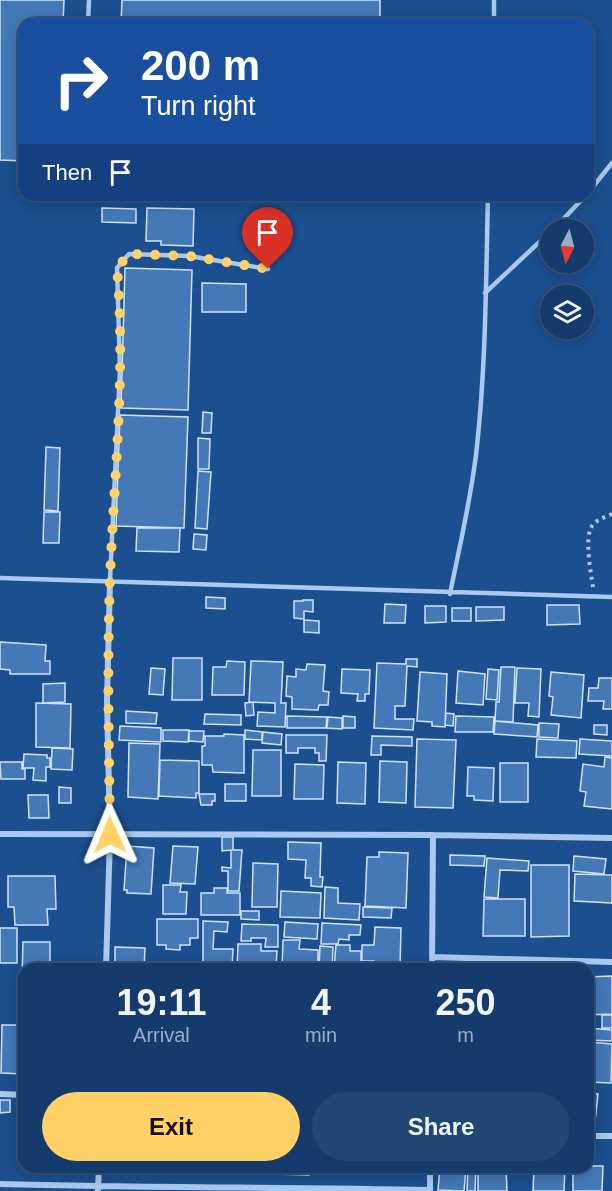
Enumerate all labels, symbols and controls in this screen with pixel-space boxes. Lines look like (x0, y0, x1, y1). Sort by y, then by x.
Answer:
icon: right (42, 42, 120, 120)
text: 200 m (141, 42, 260, 89)
text: Turn right (141, 91, 256, 121)
icon: arrive (104, 156, 137, 189)
text: Then (42, 160, 92, 185)
pin (242, 207, 293, 269)
icon: arrive (251, 216, 284, 249)
north arrow (540, 219, 594, 273)
map controls (540, 219, 594, 339)
button: layers (540, 285, 594, 339)
position arrow (78, 803, 142, 867)
text: 19:11 (116, 982, 206, 1023)
text: 4 (311, 982, 331, 1023)
text: 250 (436, 982, 496, 1023)
text: Arrival (133, 1024, 190, 1046)
text: min (305, 1024, 337, 1046)
text: m (457, 1024, 474, 1046)
button: Exit (42, 1092, 300, 1161)
button: Share (312, 1092, 570, 1161)

